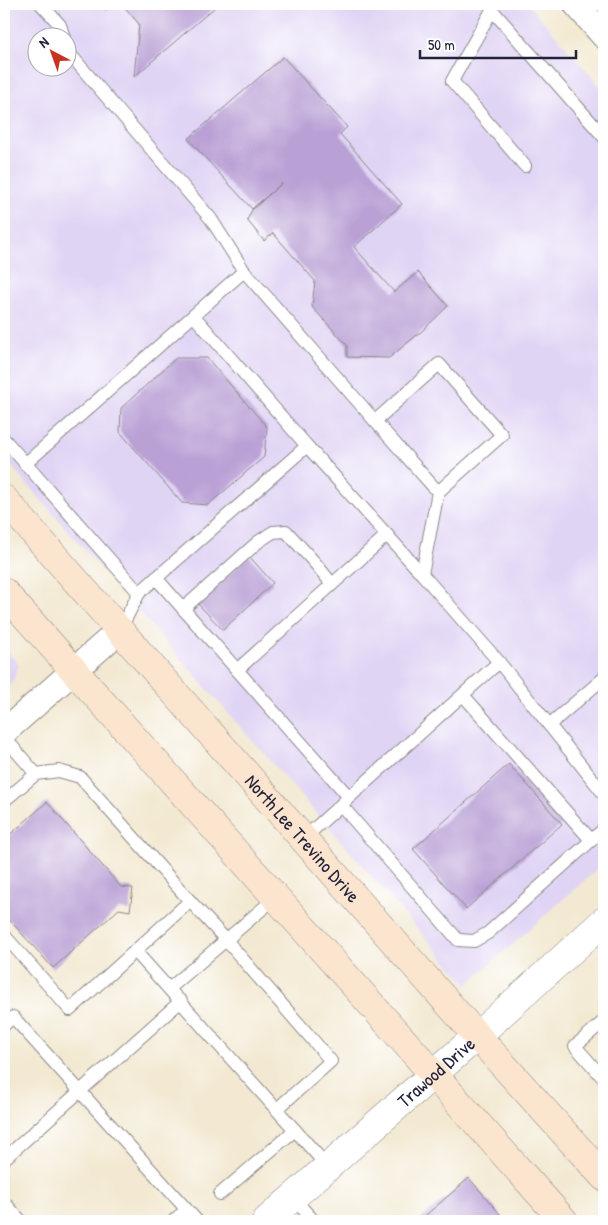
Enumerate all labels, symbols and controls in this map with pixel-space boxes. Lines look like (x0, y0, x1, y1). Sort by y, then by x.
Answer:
north arrow (28, 28, 78, 78)
scale bar (420, 28, 577, 60)
text: N (34, 32, 53, 51)
text: 50 m (428, 34, 455, 55)
street label: North Lee Trevino Drive (239, 769, 367, 908)
street label: Trawood Drive (391, 1030, 481, 1113)

